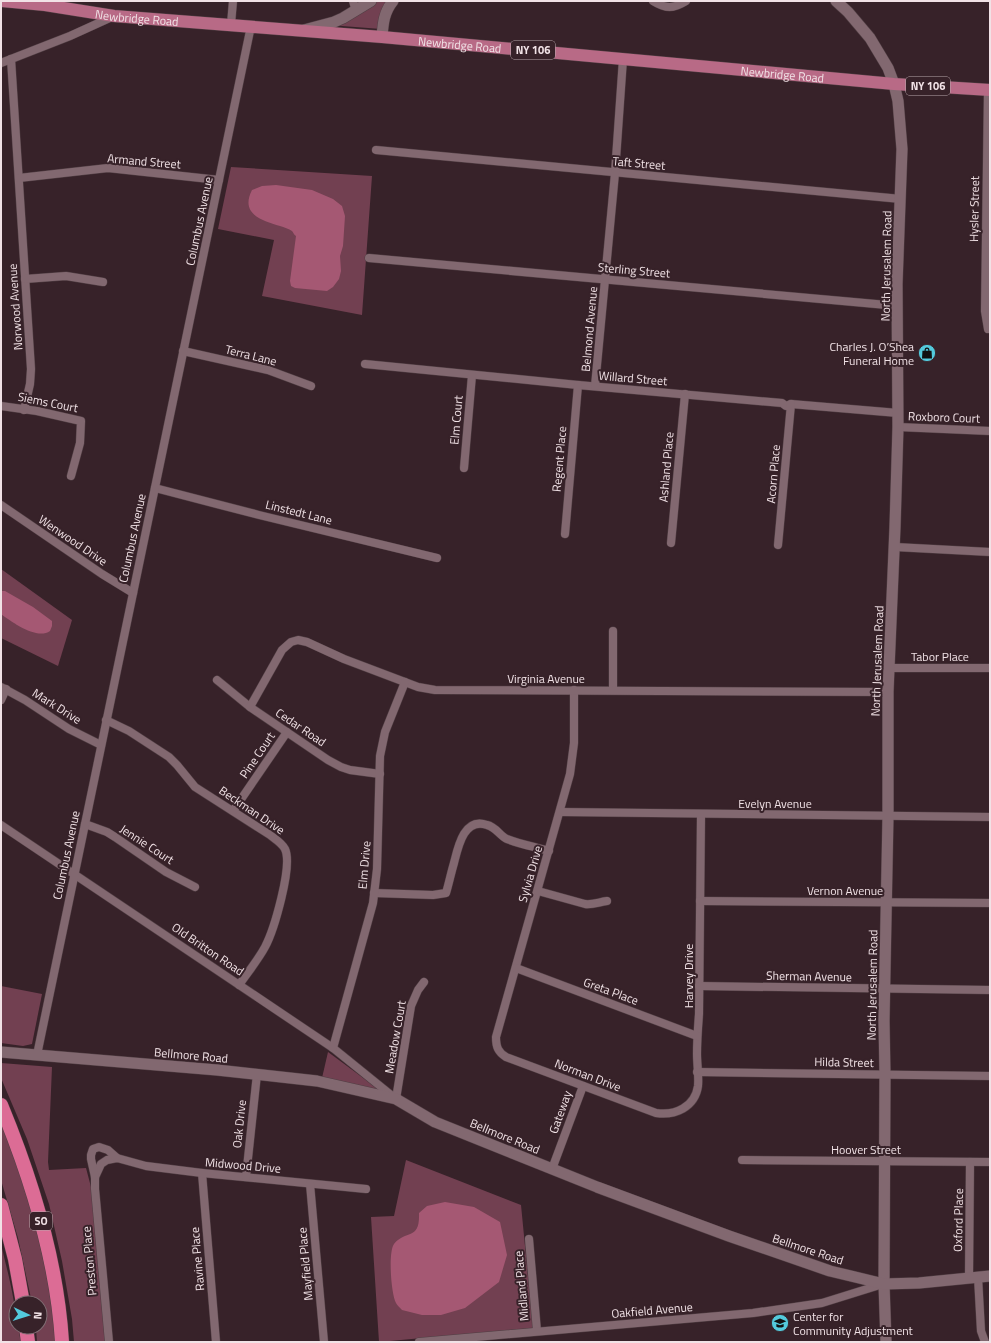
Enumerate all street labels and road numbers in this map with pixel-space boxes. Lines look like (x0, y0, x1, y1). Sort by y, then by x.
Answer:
street label: Newbridge Road (94, 4, 179, 31)
street label: Newbridge Road (417, 31, 502, 57)
road number: NY 106 (511, 41, 555, 59)
street label: Newbridge Road (740, 60, 825, 87)
road number: NY 106 (906, 77, 950, 95)
street label: Armand Street (106, 148, 182, 174)
street label: Taft Street (612, 151, 667, 175)
street label: Columbus Avenue (180, 175, 218, 267)
street label: Hysler Street (964, 175, 984, 242)
street label: North Jerusalem Road (876, 210, 896, 322)
street label: Sterling Street (597, 257, 672, 283)
street label: Norwood Avenue (2, 263, 28, 351)
street label: Belmond Avenue (576, 286, 602, 372)
street label: Terra Lane (223, 339, 279, 371)
street label: Willard Street (598, 366, 669, 391)
street label: Siems Court (16, 387, 80, 417)
street label: Elm Court (444, 394, 468, 446)
street label: Roxboro Court (908, 406, 981, 428)
street label: Regent Place (547, 425, 571, 493)
street label: Ashland Place (653, 431, 679, 503)
street label: Acorn Place (761, 444, 785, 504)
street label: Columbus Avenue (113, 492, 151, 584)
street label: Linstedt Lane (264, 495, 334, 529)
street label: Wenwood Drive (35, 510, 111, 570)
street label: North Jerusalem Road (866, 605, 888, 717)
street label: Tabor Place (911, 647, 969, 666)
street label: Virginia Avenue (507, 669, 585, 688)
street label: Mark Drive (29, 683, 85, 729)
street label: Cedar Road (272, 703, 330, 751)
street label: Pine Court (234, 727, 280, 782)
street label: Beckman Drive (215, 781, 289, 839)
street label: Evelyn Avenue (738, 794, 812, 813)
street label: Columbus Avenue (47, 809, 85, 901)
street label: Jennie Court (116, 819, 178, 869)
street label: Elm Drive (352, 840, 376, 890)
street label: Sylvia Drive (513, 843, 547, 905)
street label: Vernon Avenue (807, 881, 883, 900)
street label: Old Britton Road (168, 918, 248, 980)
street label: North Jerusalem Road (862, 929, 882, 1041)
street label: Harvey Drive (679, 944, 698, 1008)
street label: Sherman Avenue (766, 966, 852, 986)
street label: Greta Place (581, 972, 641, 1010)
street label: Meadow Court (379, 998, 411, 1075)
street label: Bellmore Road (153, 1042, 229, 1068)
street label: Hilda Street (814, 1052, 875, 1072)
street label: Norman Drive (552, 1054, 624, 1096)
street label: Gateway (543, 1088, 577, 1136)
street label: Oak Drive (227, 1099, 251, 1149)
street label: Bellmore Road (467, 1113, 543, 1159)
street label: Hoover Street (831, 1140, 902, 1159)
street label: Midwood Drive (204, 1152, 282, 1178)
street label: Oxford Place (948, 1188, 968, 1252)
road number: SO (30, 1212, 52, 1230)
street label: Preston Place (77, 1226, 101, 1296)
street label: Ravine Place (185, 1226, 209, 1292)
street label: Mayfield Place (292, 1227, 318, 1301)
street label: Bellmore Road (770, 1229, 846, 1269)
street label: Midland Place (508, 1250, 534, 1322)
street label: Oakfield Avenue (611, 1297, 693, 1323)

